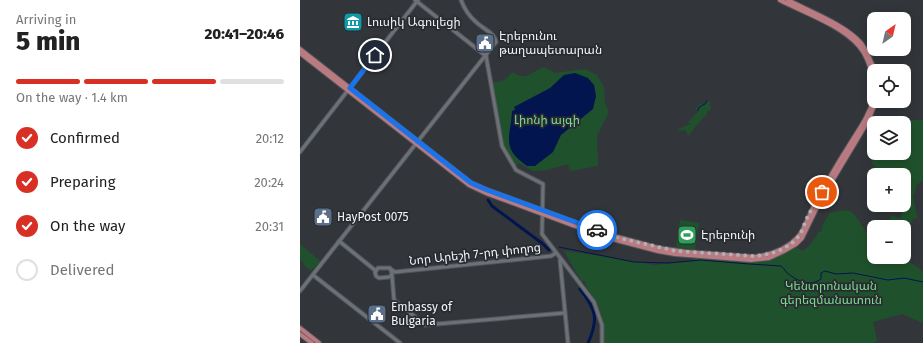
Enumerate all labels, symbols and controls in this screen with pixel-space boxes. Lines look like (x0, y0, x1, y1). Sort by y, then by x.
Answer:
museum icon: Լուսիկ Ագուլեցի (342, 11, 364, 33)
text: Arriving in (16, 12, 76, 27)
north arrow (867, 12, 911, 56)
map controls (867, 12, 911, 264)
place label: Լուսիկ Ագուլեցի (367, 15, 461, 29)
text: 20:41–20:46 (204, 25, 284, 43)
text: 5 min (16, 26, 80, 57)
place label: Էրեբունու թաղապետարան (499, 29, 602, 57)
public building icon: Էրեբունու թաղապետարան (474, 32, 496, 54)
pin (358, 38, 392, 72)
icon: home (364, 44, 386, 66)
button: locate (867, 64, 911, 108)
text: On the way · 1.4 km (16, 90, 128, 105)
park label: Լիոնի այգի (514, 113, 580, 127)
button: layers (867, 116, 911, 160)
icon: check (16, 127, 38, 149)
text: Confirmed (50, 129, 120, 147)
text: 20:12 (256, 131, 284, 146)
button: + (867, 168, 911, 212)
icon: check (16, 171, 38, 193)
text: Preparing (50, 173, 115, 191)
text: 20:24 (254, 175, 284, 190)
pin (805, 175, 839, 209)
icon: bag (811, 181, 833, 203)
public building icon: HayPost 0075 (312, 206, 334, 228)
place label: HayPost 0075 (337, 210, 408, 224)
courier (577, 210, 617, 250)
icon: check (16, 215, 38, 237)
text: On the way (50, 217, 125, 235)
text: 20:31 (255, 219, 284, 234)
icon: car (586, 219, 608, 241)
button: − (867, 220, 911, 264)
sports icon: Էրեբունի (676, 224, 698, 246)
place label: Էրեբունի (701, 228, 755, 242)
street label: Նոր Արեշի 7-րդ փողոց (408, 240, 542, 268)
text: Delivered (50, 261, 114, 279)
park label: Կենտրոնական գերեզմանատուն (780, 279, 882, 307)
place label: Embassy of Bulgaria (391, 300, 453, 328)
public building icon: Embassy of Bulgaria (366, 303, 388, 325)

